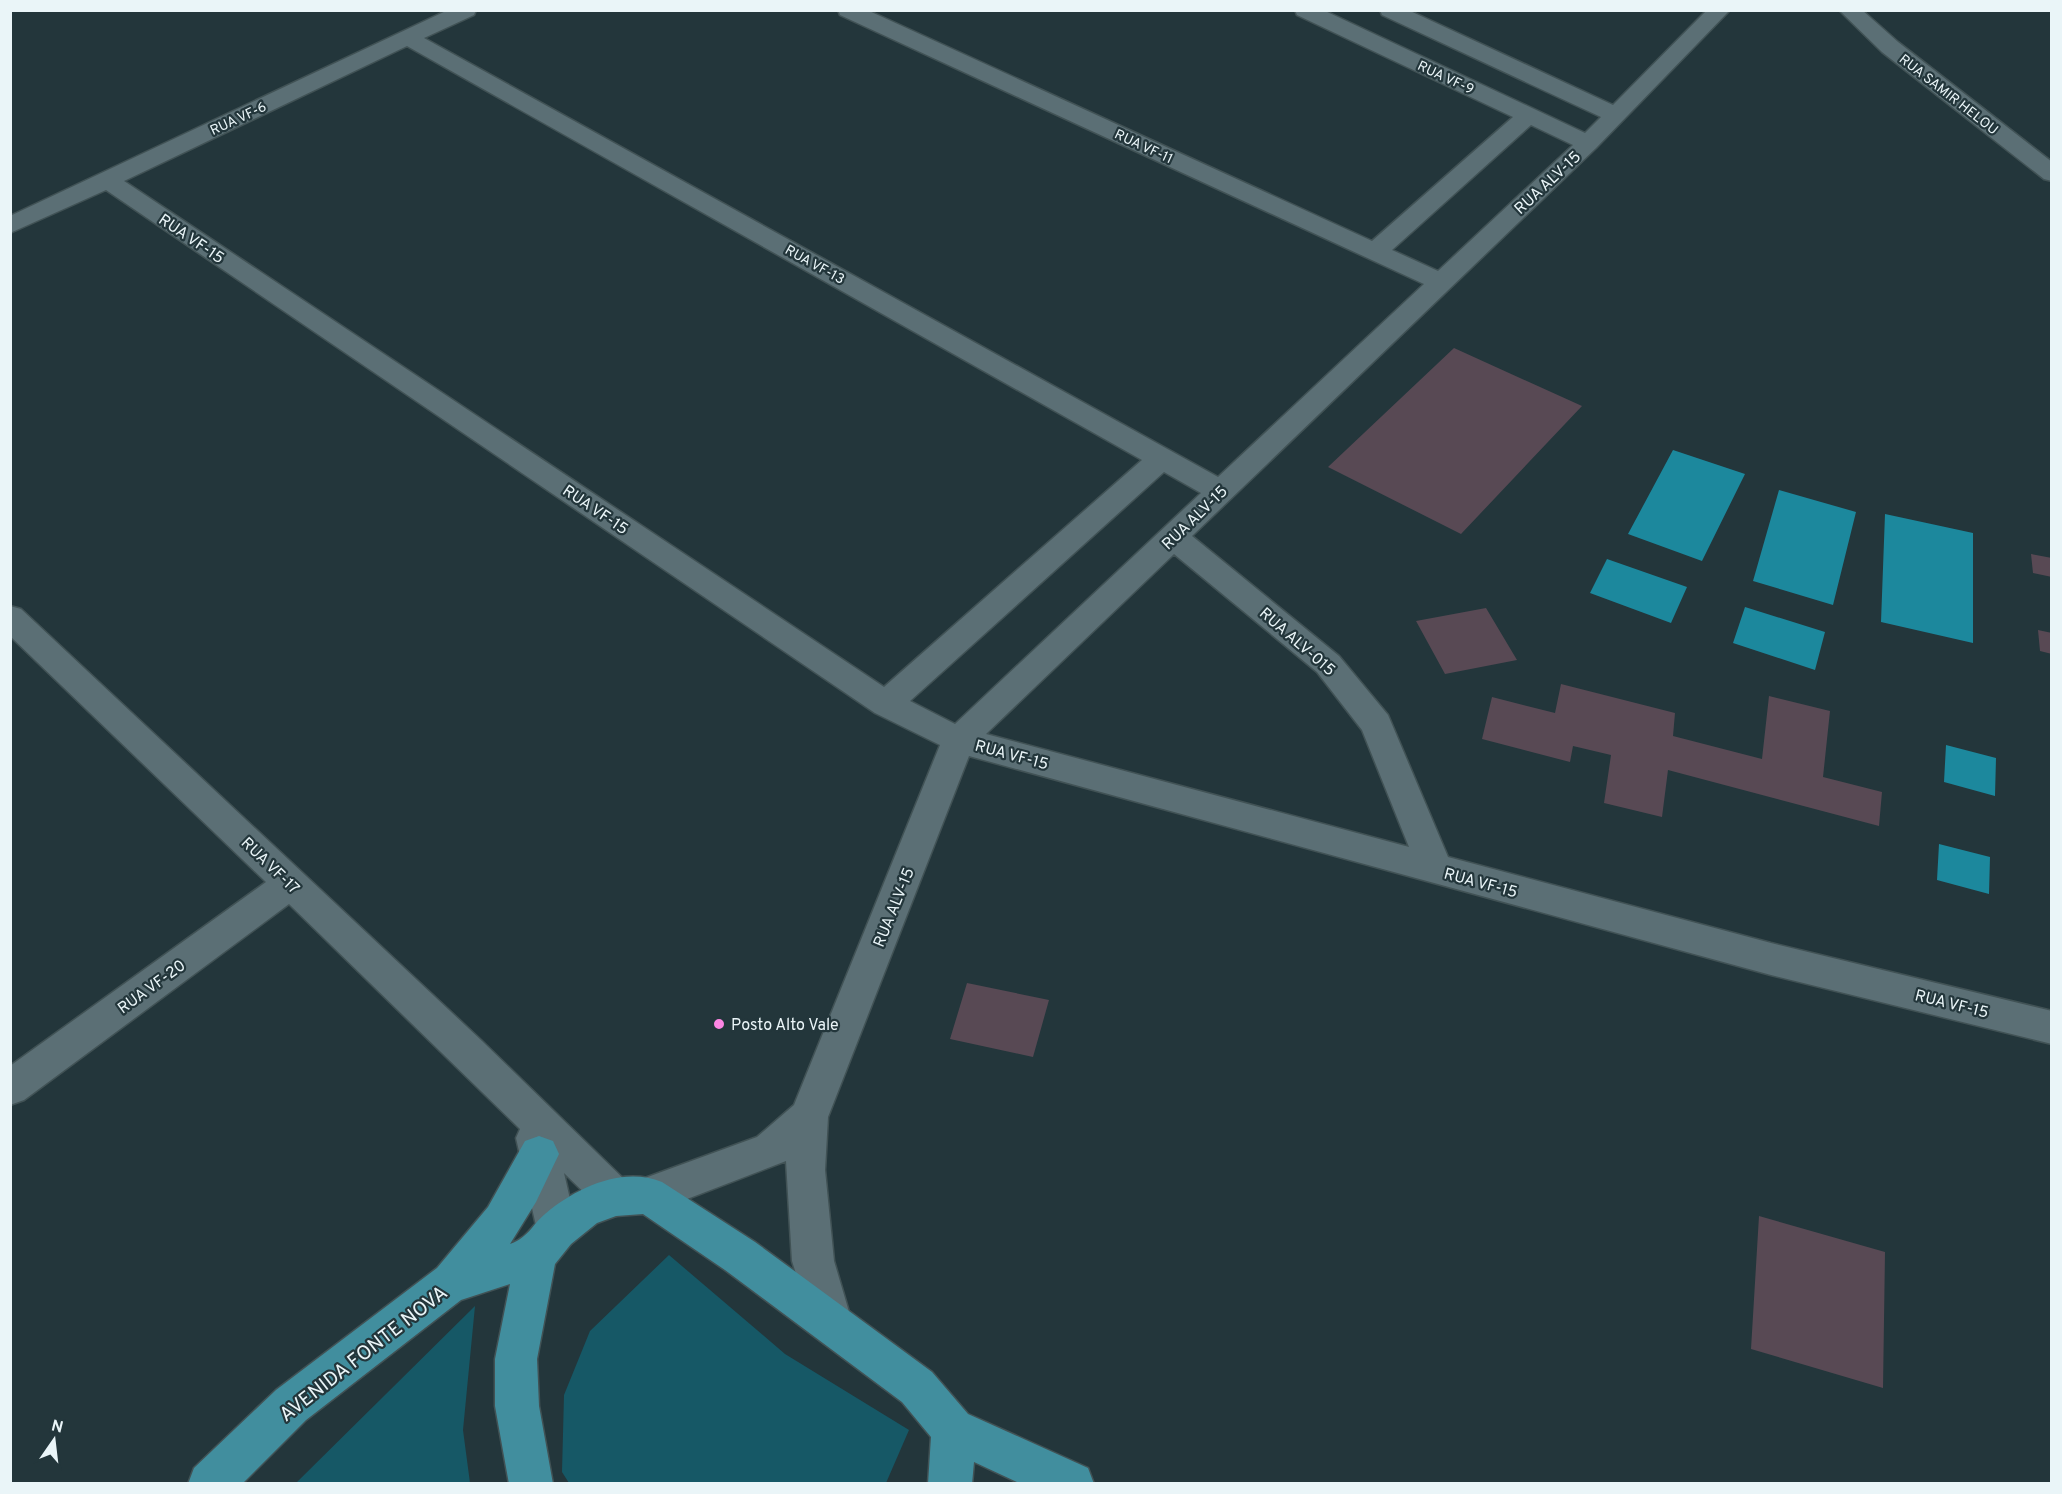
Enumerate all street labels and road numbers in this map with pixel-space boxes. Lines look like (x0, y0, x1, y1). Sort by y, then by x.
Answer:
street label: RUA SAMIR HELOU (1895, 51, 2001, 139)
street label: RUA VF-9 (1414, 58, 1476, 99)
street label: RUA VF-6 (208, 99, 270, 140)
street label: RUA VF-11 (1111, 126, 1175, 168)
street label: RUA ALV-15 (1511, 147, 1586, 219)
street label: RUA VF-15 (154, 210, 228, 269)
street label: RUA VF-13 (781, 242, 847, 289)
street label: RUA VF-15 (558, 481, 632, 540)
street label: RUA ALV-15 (1158, 482, 1233, 555)
street label: RUA ALV-015 (1255, 604, 1339, 681)
street label: RUA VF-15 (973, 737, 1050, 775)
street label: RUA VF-17 (236, 834, 303, 899)
street label: RUA ALV-15 (870, 865, 920, 951)
street label: RUA VF-15 (1442, 865, 1519, 903)
street label: RUA VF-20 (114, 956, 190, 1019)
street label: RUA VF-15 (1913, 986, 1990, 1024)
street label: AVENIDA FONTE NOVA (275, 1281, 454, 1428)

